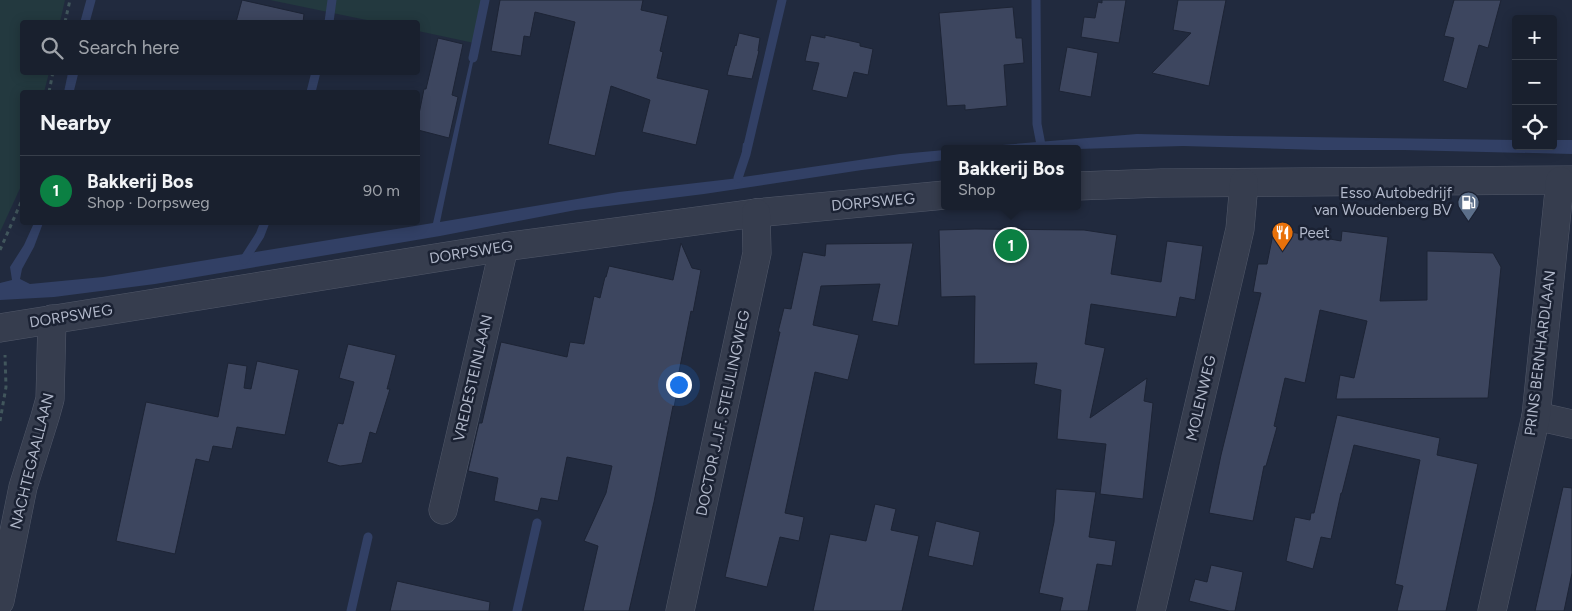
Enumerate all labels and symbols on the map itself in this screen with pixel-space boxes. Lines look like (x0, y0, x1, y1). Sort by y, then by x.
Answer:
place label: Esso Autobedrijf van Woudenberg BV (1314, 184, 1453, 219)
street label: DORPSWEG (830, 189, 916, 215)
fuel station icon: Esso Autobedrijf van Woudenberg BV (1456, 190, 1480, 221)
restaurant icon: Peet (1271, 221, 1295, 252)
place label: Peet (1299, 224, 1330, 242)
pin: 1 (995, 226, 1027, 264)
street label: DORPSWEG (428, 237, 514, 267)
street label: PRINS BERNHARDLAAN (1521, 269, 1559, 437)
street label: DORPSWEG (28, 301, 114, 331)
street label: DOCTOR J.J.F. STEIJLINGWEG (692, 308, 754, 518)
street label: VREDESTEINLAAN (450, 313, 496, 443)
street label: MOLENWEG (1182, 353, 1220, 443)
your location (666, 372, 692, 398)
street label: NACHTEGAALLAAN (6, 391, 58, 531)

